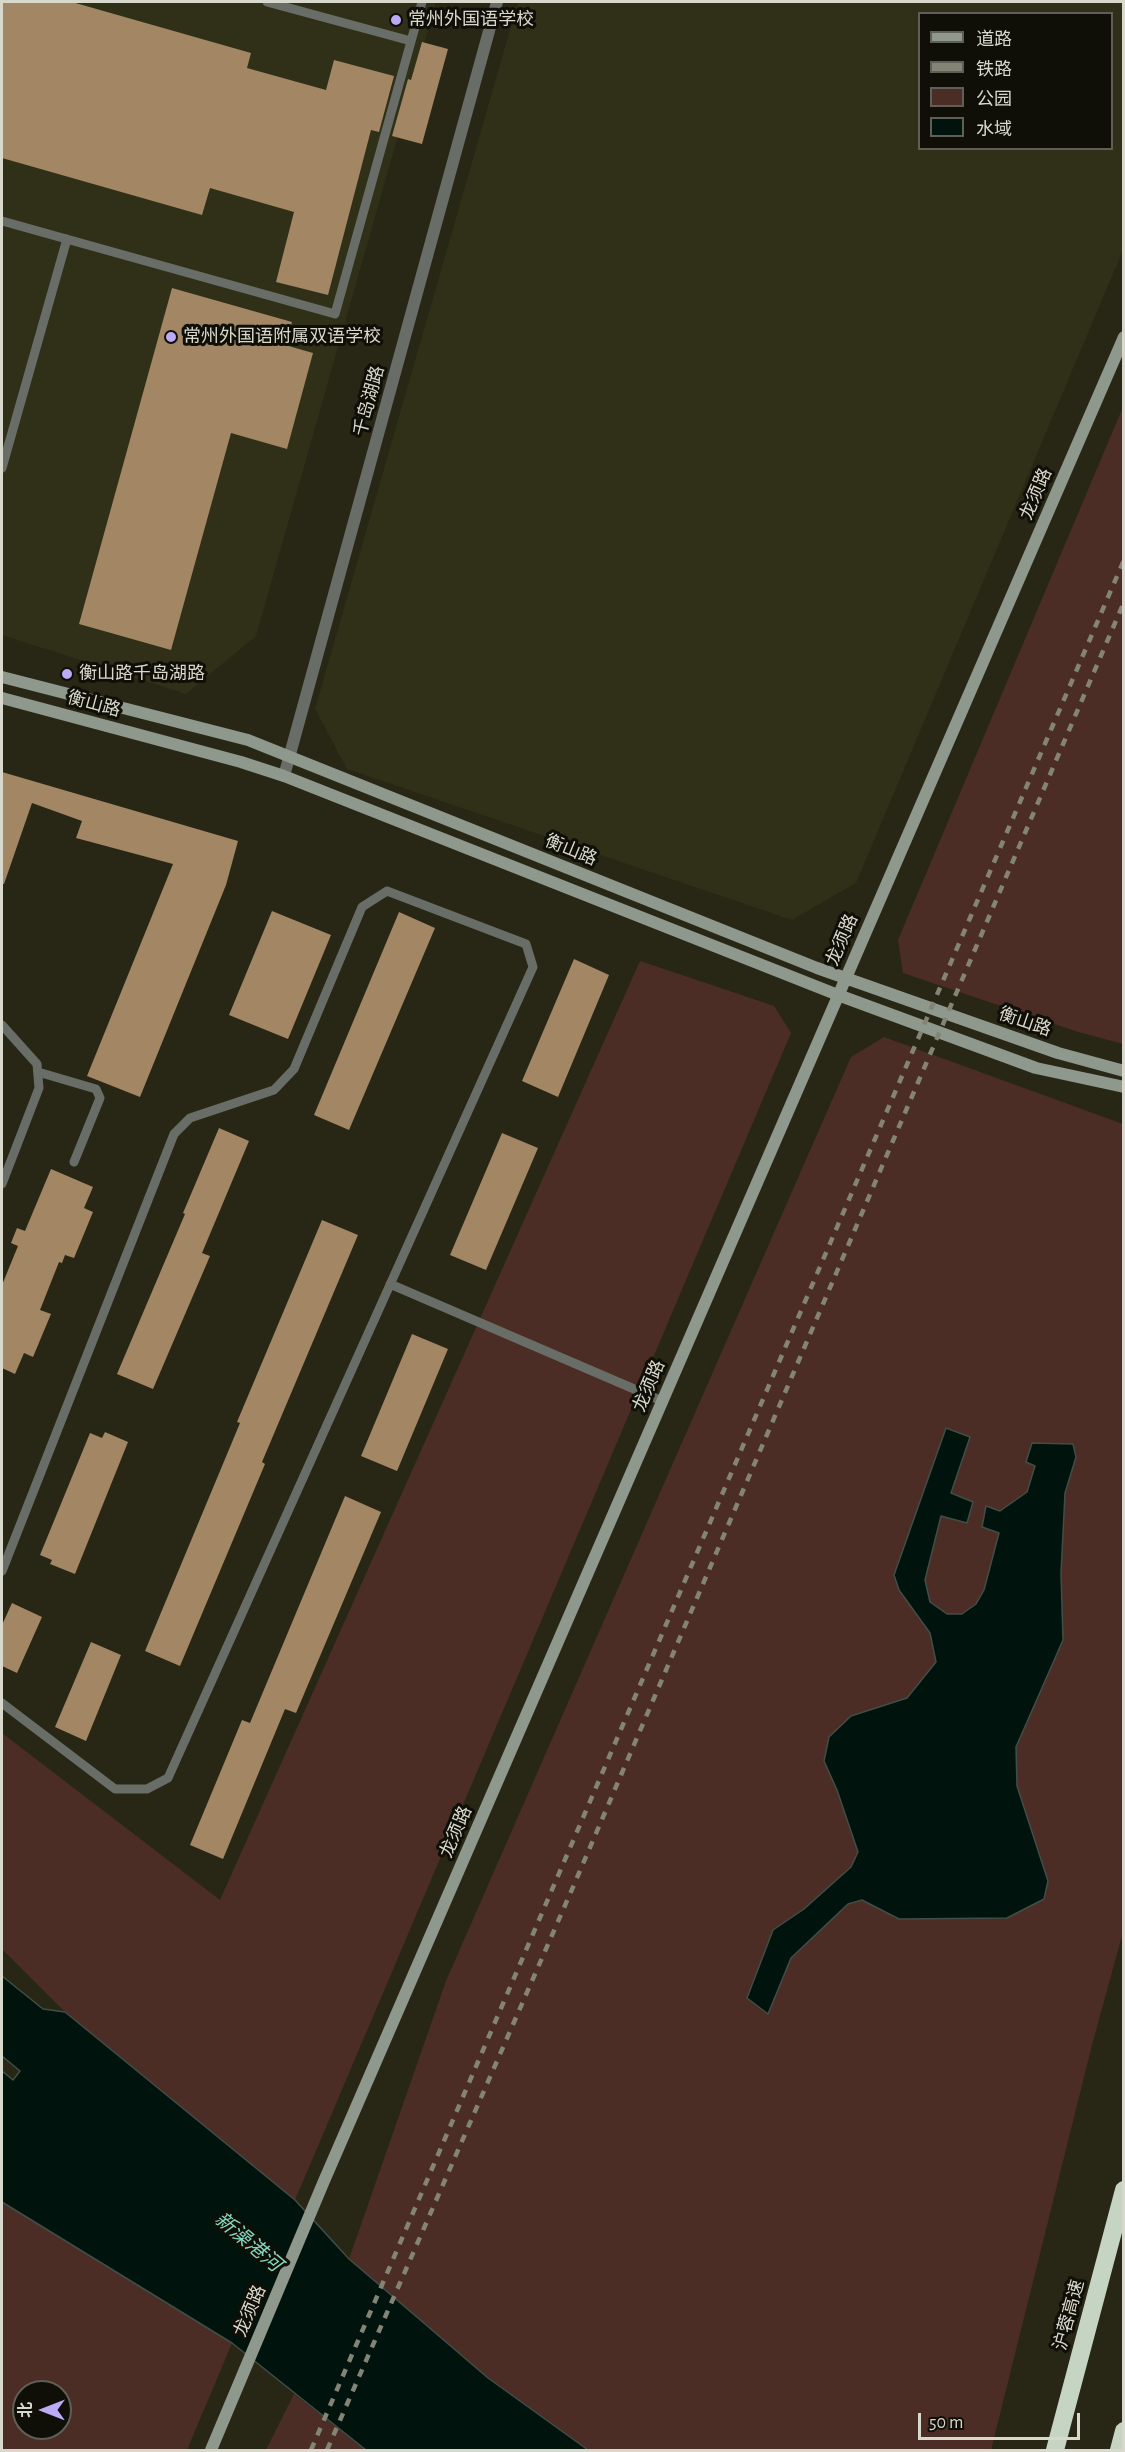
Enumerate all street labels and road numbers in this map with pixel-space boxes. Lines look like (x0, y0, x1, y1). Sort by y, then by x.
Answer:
street label: 千岛湖路 (349, 363, 389, 439)
street label: 龙须路 (1016, 465, 1056, 523)
street label: 衡山路 (65, 687, 123, 721)
street label: 衡山路 (542, 830, 600, 870)
street label: 龙须路 (822, 911, 862, 969)
street label: 衡山路 (996, 1003, 1054, 1041)
street label: 龙须路 (629, 1357, 669, 1415)
street label: 龙须路 (436, 1803, 476, 1861)
street label: 沪蓉高速 (1049, 2277, 1089, 2353)
street label: 龙须路 (230, 2282, 270, 2340)

